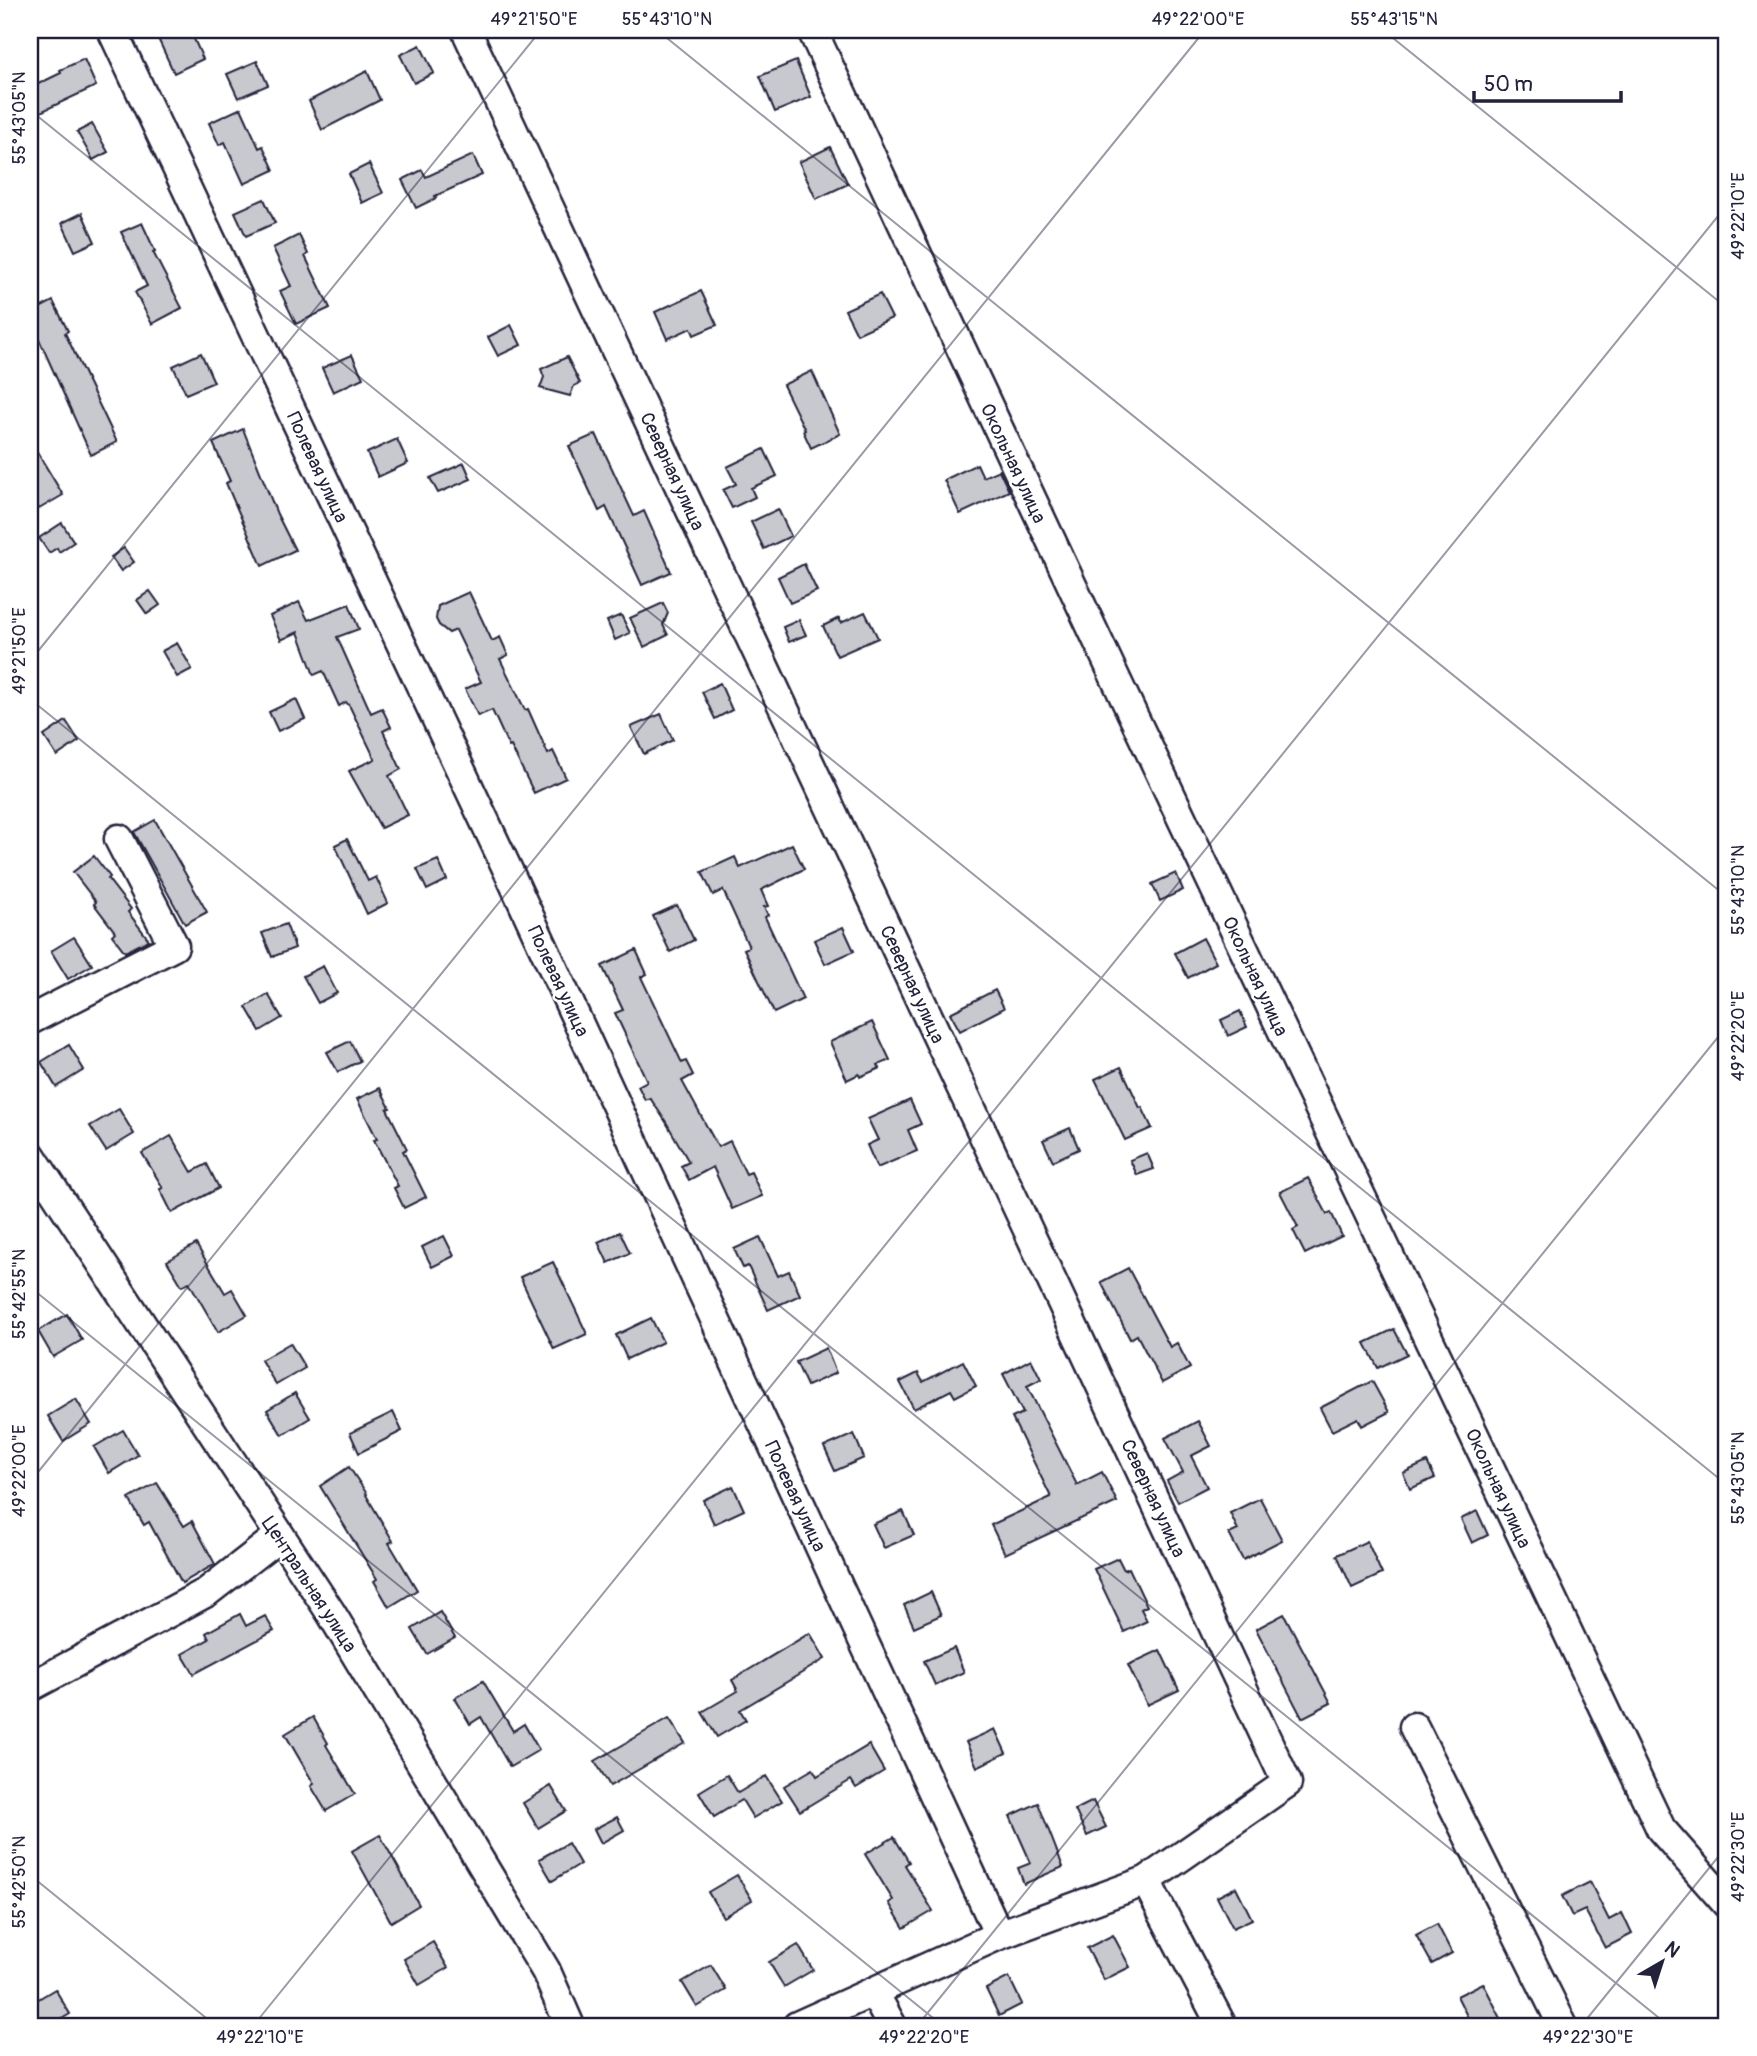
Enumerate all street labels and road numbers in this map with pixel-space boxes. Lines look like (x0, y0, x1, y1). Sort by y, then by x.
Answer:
street label: Окольная улица (975, 400, 1051, 527)
street label: Полевая улица (281, 408, 353, 527)
street label: Северная улица (634, 409, 710, 534)
street label: Окольная улица (1217, 913, 1293, 1040)
street label: Полевая улица (522, 922, 594, 1041)
street label: Северная улица (874, 922, 950, 1047)
street label: Окольная улица (1460, 1425, 1536, 1552)
street label: Северная улица (1115, 1436, 1191, 1561)
street label: Полевая улица (759, 1437, 831, 1556)
street label: Центральная улица (256, 1512, 362, 1657)

